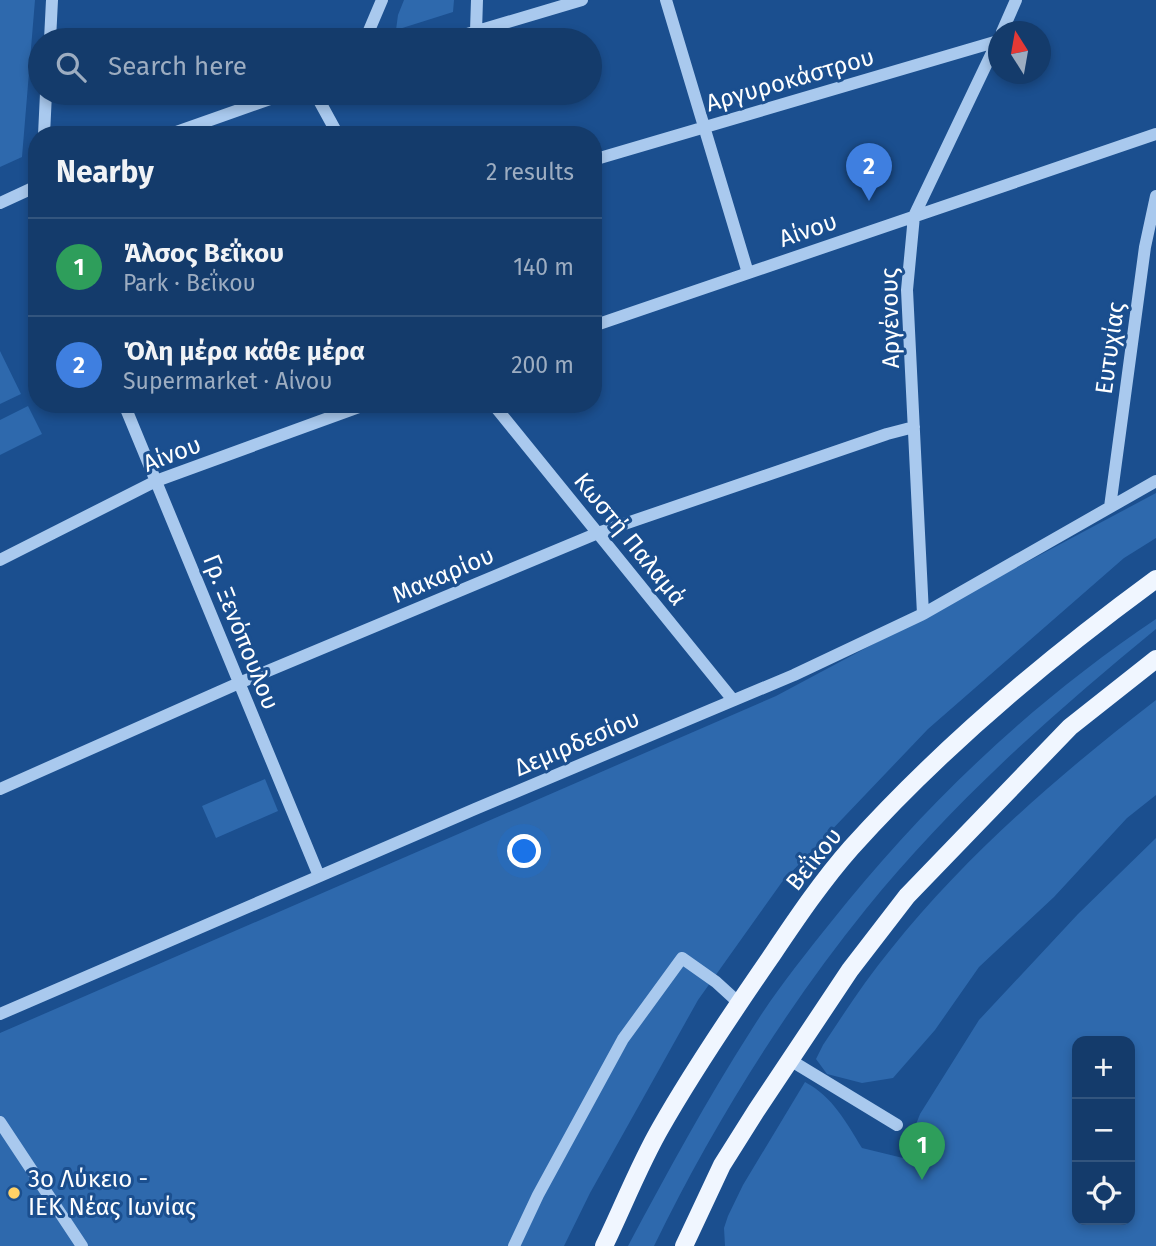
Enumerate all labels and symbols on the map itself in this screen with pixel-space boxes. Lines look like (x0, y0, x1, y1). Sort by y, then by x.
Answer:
north arrow (988, 21, 1051, 84)
street label: Αργυροκάστρου (703, 43, 877, 117)
pin: 2 (846, 143, 892, 201)
street label: Αίνου (775, 207, 841, 253)
street label: Αργένους (875, 267, 905, 369)
street label: Ευτυχίας (1090, 300, 1130, 396)
street label: Αίνου (139, 430, 205, 478)
street label: Κωστή Παλαμά (568, 467, 692, 611)
street label: Μακαρίου (388, 541, 498, 609)
street label: Γρ. Ξενόπουλου (197, 550, 285, 714)
street label: Δεμιρδεσίου (510, 704, 644, 782)
street label: Βεΐκου (779, 821, 848, 896)
your location (507, 834, 541, 868)
pin: 1 (899, 1122, 945, 1180)
place label: 3ο Λύκειο - ΙΕΚ Νέας Ιωνίας (28, 1165, 196, 1221)
marker: 3ο Λύκειο - ΙΕΚ Νέας Ιωνίας (6, 1185, 22, 1201)

